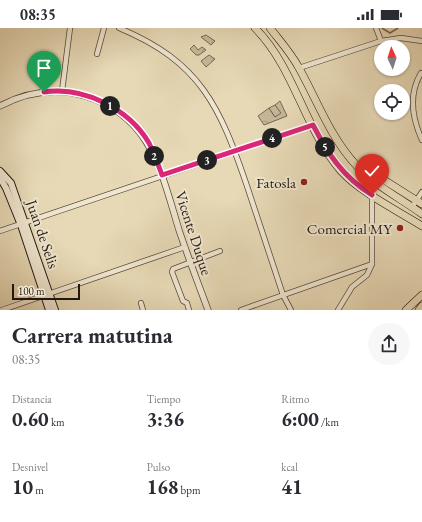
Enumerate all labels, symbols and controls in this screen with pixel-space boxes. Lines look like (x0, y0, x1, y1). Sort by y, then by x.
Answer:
text: 08:35 (20, 5, 56, 24)
north arrow (374, 40, 410, 76)
map controls (374, 40, 410, 120)
pin (27, 51, 61, 92)
icon: arrive (33, 57, 55, 79)
button: locate (374, 84, 410, 120)
pin: 1 (100, 96, 120, 116)
text: 1 (107, 99, 113, 113)
pin: 4 (262, 128, 282, 148)
text: 4 (269, 131, 275, 145)
pin: 5 (315, 137, 335, 157)
text: 5 (322, 140, 328, 154)
pin: 2 (144, 146, 164, 166)
text: 2 (151, 149, 157, 163)
pin: 3 (197, 150, 217, 170)
text: 3 (204, 153, 210, 167)
pin (355, 154, 389, 195)
icon: check (361, 160, 383, 182)
place label: Fatosla (256, 173, 296, 192)
marker: Fatosla (299, 177, 309, 187)
street label: Vicente Duque (171, 189, 217, 278)
street label: Juan de Selis (22, 195, 64, 271)
place label: Comercial MY (307, 219, 393, 238)
marker: Comercial MY (395, 223, 405, 233)
scale bar (12, 282, 80, 301)
text: 100 m (18, 284, 45, 298)
text: Carrera matutina (12, 321, 173, 350)
button: share (368, 323, 410, 365)
text: 08:35 (12, 351, 40, 368)
text: Distancia (12, 392, 52, 406)
text: Tiempo (147, 392, 181, 406)
text: Ritmo (281, 392, 309, 406)
text: 0.60 (12, 406, 49, 432)
text: 3:36 (147, 406, 184, 432)
text: 6:00 (281, 406, 319, 432)
text: km (49, 415, 65, 429)
text: /km (319, 415, 339, 429)
text: Desnivel (12, 460, 48, 474)
text: Pulso (147, 460, 170, 474)
text: kcal (281, 460, 298, 474)
text: 10 (12, 474, 33, 500)
text: 168 (147, 474, 178, 500)
text: 41 (281, 474, 303, 500)
text: m (33, 483, 44, 497)
text: bpm (178, 483, 201, 497)

